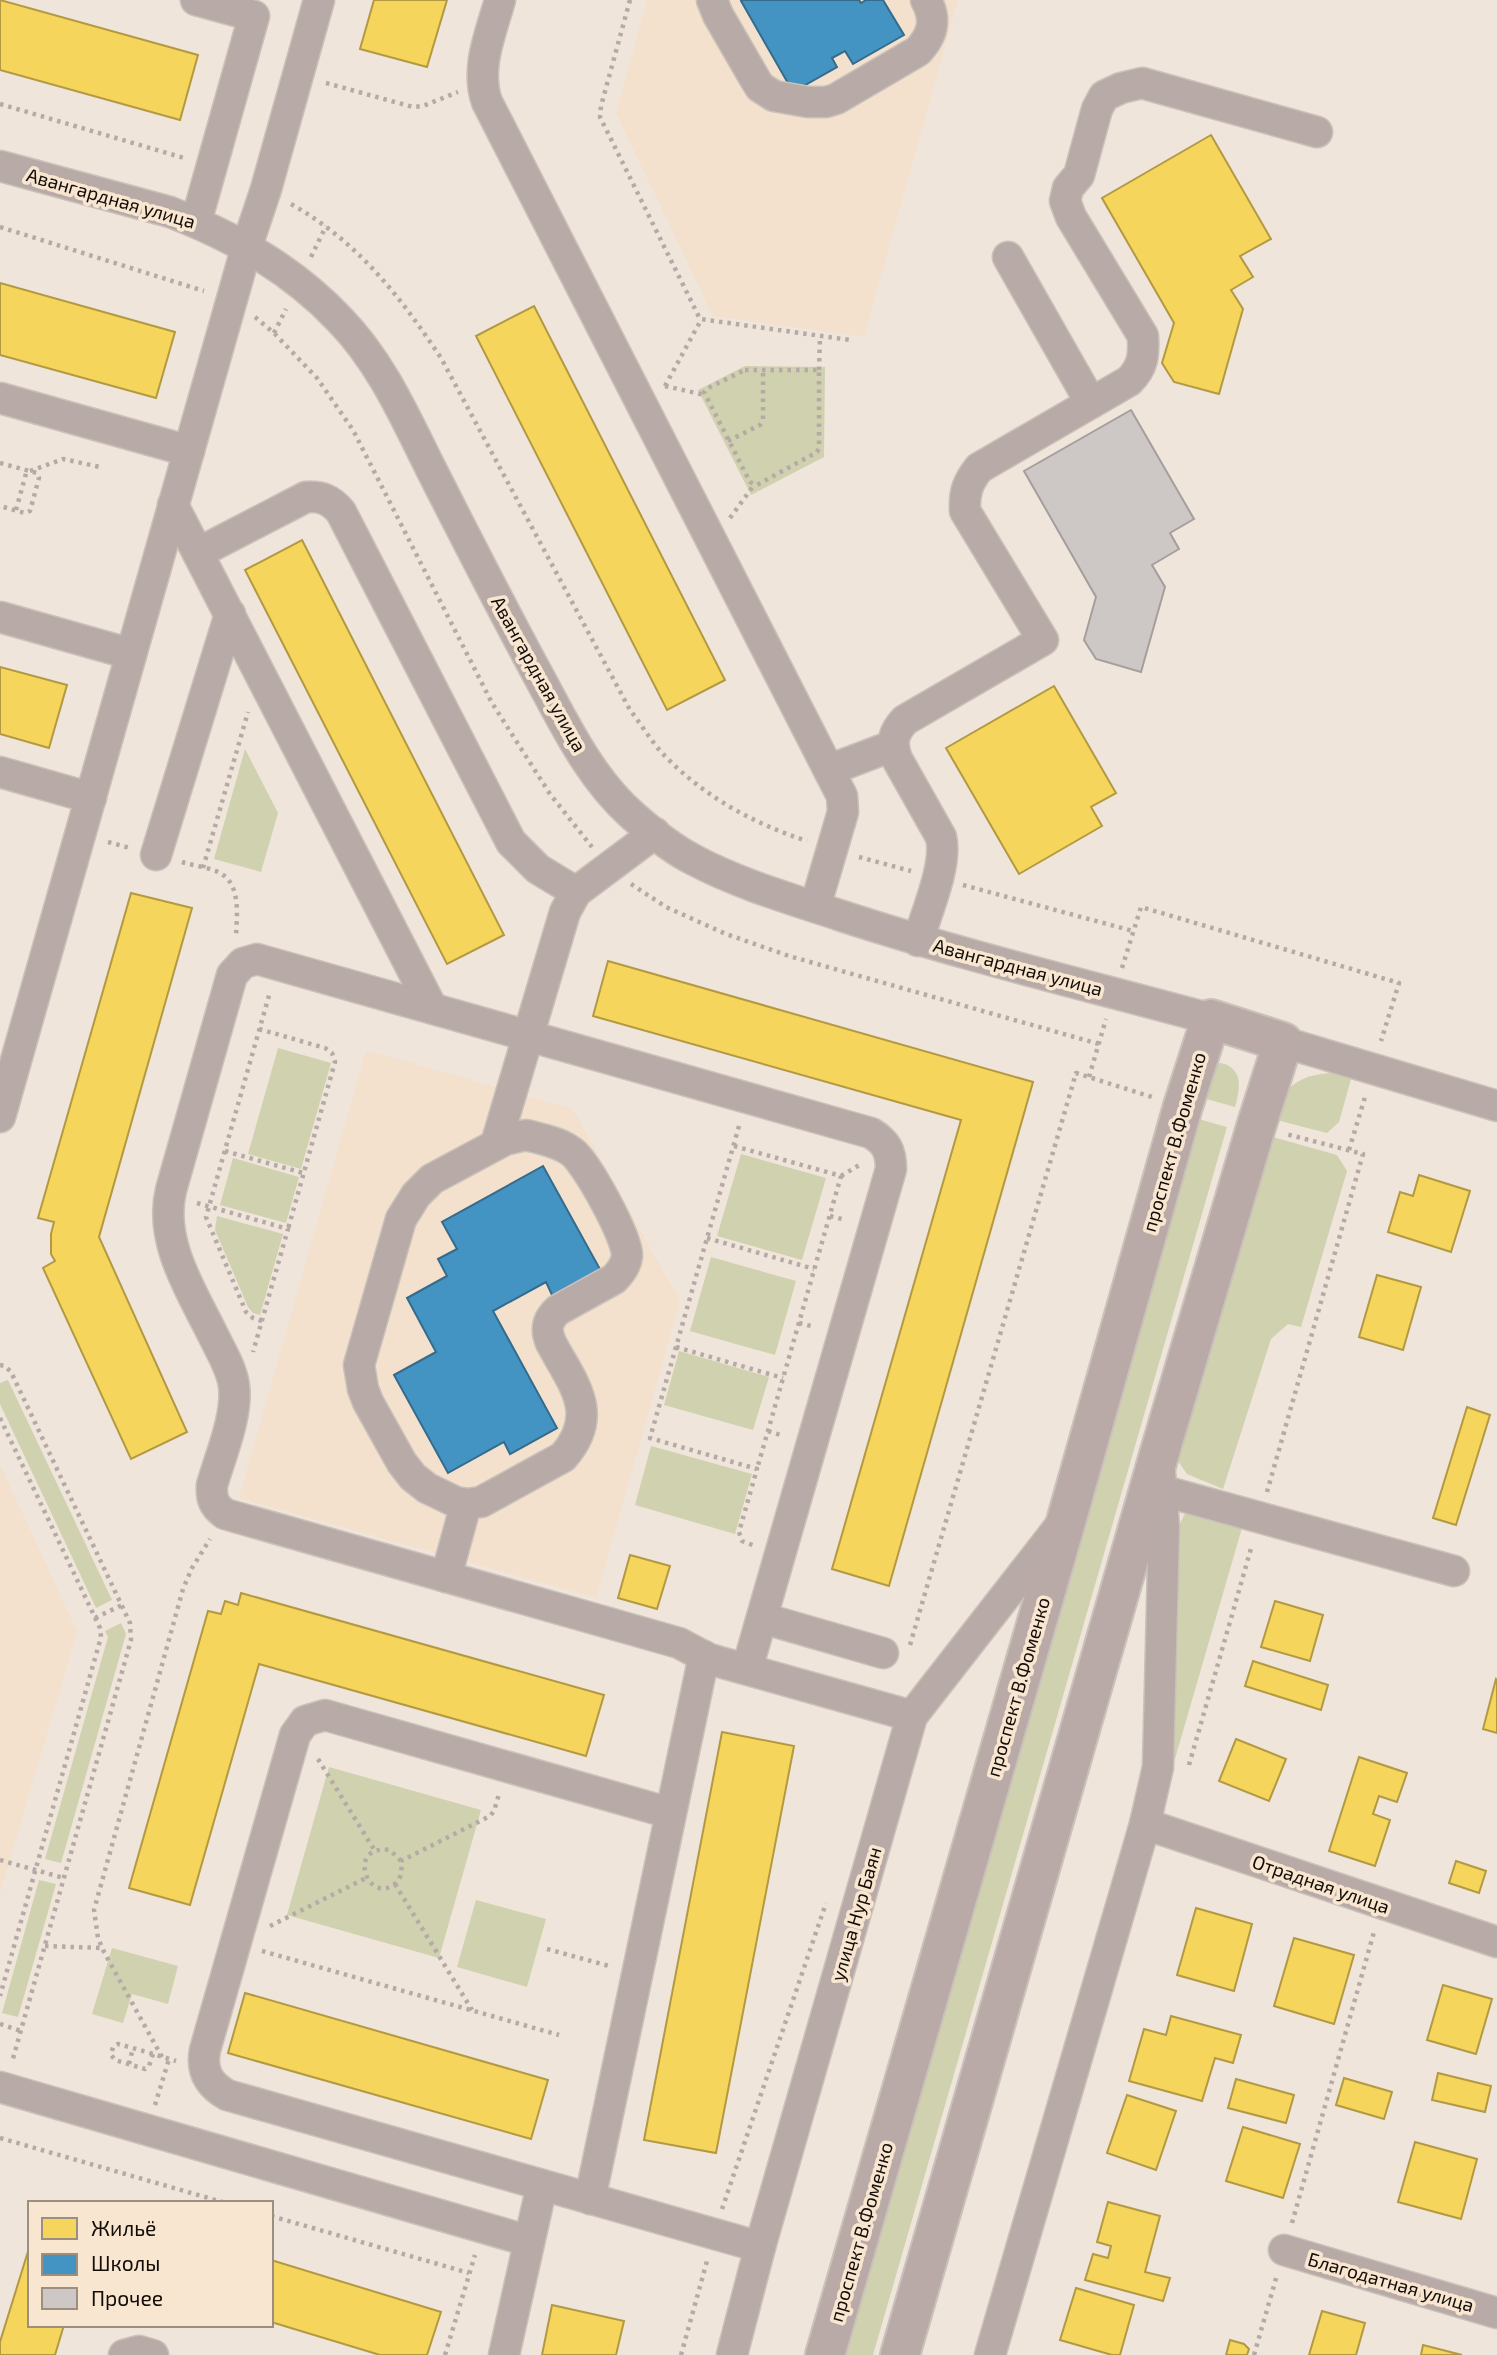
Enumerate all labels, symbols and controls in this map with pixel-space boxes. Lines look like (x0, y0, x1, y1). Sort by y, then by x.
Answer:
street label: Авангардная улица (24, 162, 198, 234)
street label: Авангардная улица (486, 592, 592, 756)
street label: Авангардная улица (931, 933, 1105, 1001)
street label: проспект В.Фоменко (1137, 1049, 1210, 1234)
street label: проспект В.Фоменко (981, 1594, 1054, 1779)
street label: улица Нур Баян (825, 1844, 887, 1984)
street label: Отрадная улица (1249, 1849, 1393, 1919)
street label: проспект В.Фоменко (824, 2139, 897, 2324)
legend (28, 2201, 273, 2327)
text: Жильё (91, 2215, 156, 2240)
street label: Благодатная улица (1305, 2247, 1477, 2317)
text: Школы (91, 2250, 160, 2275)
text: Прочее (91, 2285, 163, 2310)

